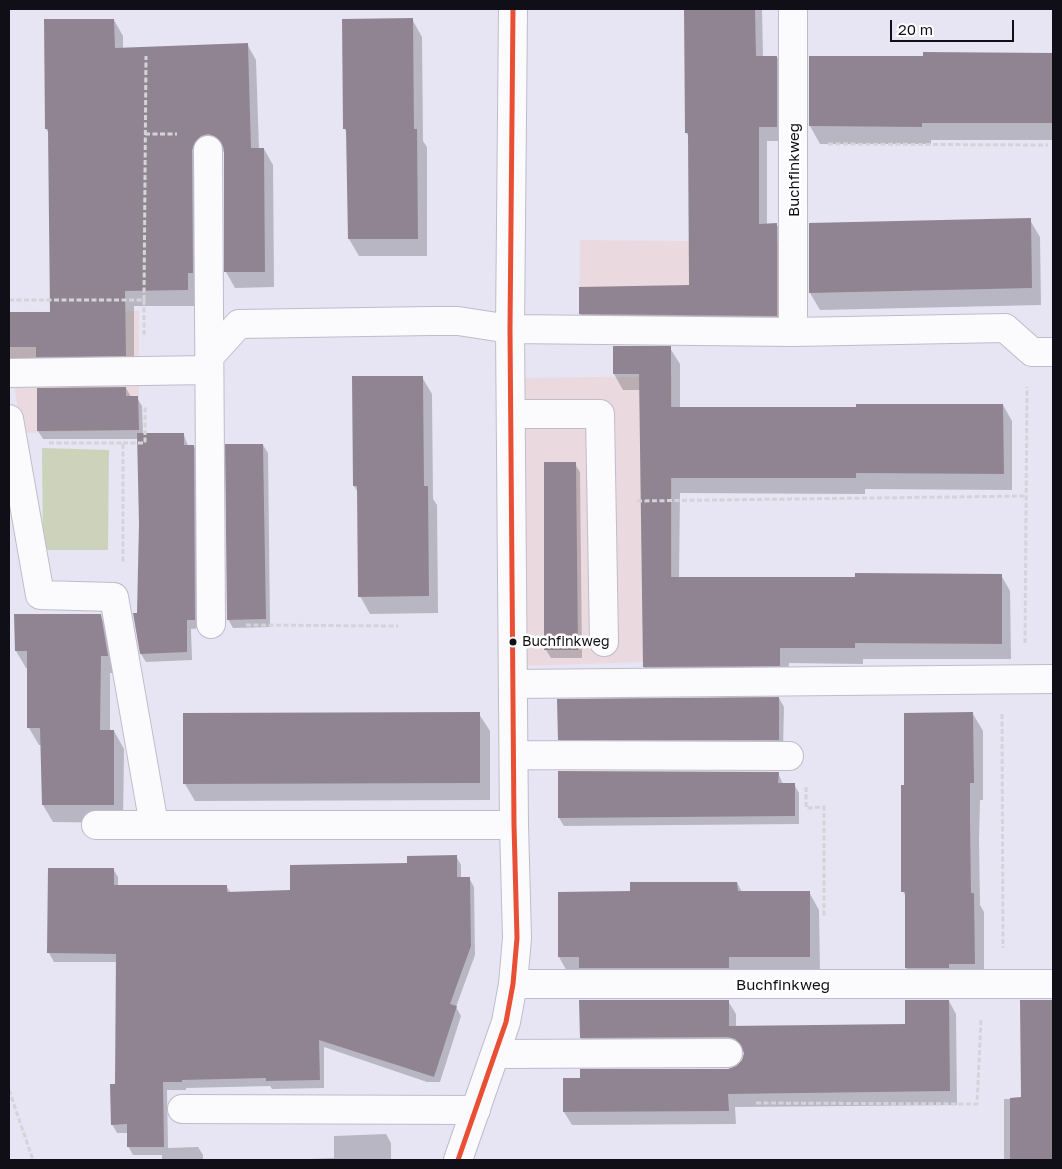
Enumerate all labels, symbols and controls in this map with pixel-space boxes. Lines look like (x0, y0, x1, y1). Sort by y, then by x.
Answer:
scale bar (892, 10, 1016, 42)
text: 20 m (898, 20, 933, 38)
street label: Buchfinkweg (785, 123, 803, 217)
place label: Buchfinkweg (522, 634, 610, 650)
marker: Buchfinkweg (508, 637, 518, 647)
street label: Buchfinkweg (736, 976, 830, 994)

